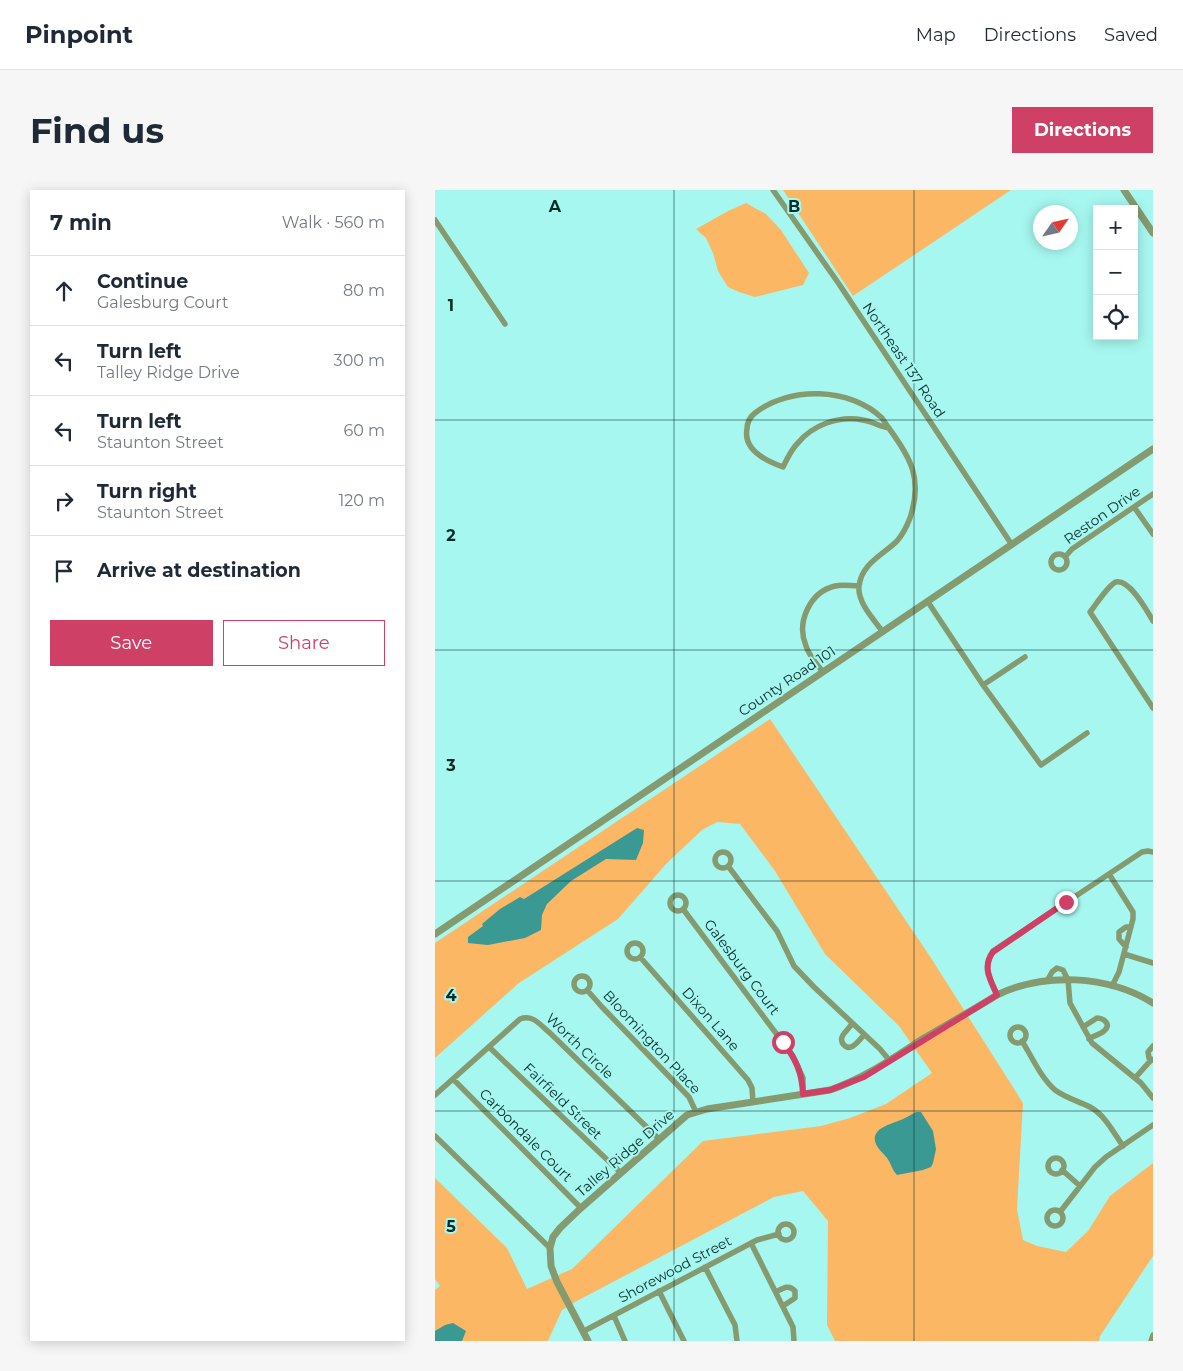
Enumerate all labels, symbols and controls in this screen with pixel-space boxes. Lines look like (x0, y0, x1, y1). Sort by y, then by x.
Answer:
text: Pinpoint (25, 20, 133, 49)
text: Map (916, 24, 956, 46)
text: Directions (984, 24, 1076, 46)
text: Saved (1104, 24, 1158, 46)
button: Directions (1012, 107, 1153, 153)
text: Find us (30, 109, 164, 152)
text: A (548, 197, 562, 216)
text: B (788, 197, 800, 216)
north arrow (1033, 205, 1078, 250)
map controls (1093, 205, 1138, 340)
button: + (1093, 205, 1138, 250)
text: 7 min (50, 210, 112, 235)
text: Walk · 560 m (282, 213, 385, 232)
button: − (1093, 250, 1138, 295)
text: Continue (97, 270, 188, 293)
icon: ahead (50, 277, 78, 305)
text: 80 m (343, 281, 385, 300)
text: Galesburg Court (97, 293, 228, 312)
button: locate (1093, 295, 1138, 340)
text: 1 (448, 296, 454, 315)
street label: Northeast 137 Road (859, 299, 949, 421)
text: Turn left (97, 340, 182, 363)
icon: left (50, 347, 78, 375)
text: 300 m (334, 351, 385, 370)
text: Talley Ridge Drive (97, 363, 240, 382)
text: Turn left (97, 410, 182, 433)
icon: left (50, 417, 78, 445)
text: 60 m (343, 421, 385, 440)
text: Staunton Street (97, 433, 224, 452)
text: Turn right (97, 480, 197, 503)
street label: Reston Drive (1060, 482, 1144, 548)
icon: right (50, 487, 78, 515)
text: 120 m (338, 491, 385, 510)
text: Staunton Street (97, 503, 224, 522)
text: 2 (446, 526, 456, 545)
icon: arrive (50, 557, 78, 585)
text: Arrive at destination (97, 559, 301, 582)
button: Save (50, 620, 213, 666)
button: Share (223, 620, 385, 666)
street label: County Road 101 (735, 642, 839, 720)
text: 3 (445, 756, 456, 775)
route end (1055, 891, 1078, 914)
street label: Galesburg Court (700, 916, 784, 1019)
street label: Dixon Lane (678, 983, 744, 1055)
text: 4 (445, 986, 457, 1005)
street label: Bloomington Place (599, 986, 705, 1098)
street label: Worth Circle (542, 1009, 618, 1083)
route start (772, 1031, 795, 1054)
street label: Fairfield Street (520, 1059, 606, 1143)
street label: Carbondale Court (476, 1085, 577, 1186)
street label: Talley Ridge Drive (572, 1105, 678, 1201)
text: 5 (446, 1217, 456, 1236)
street label: Shorewood Street (615, 1231, 735, 1306)

